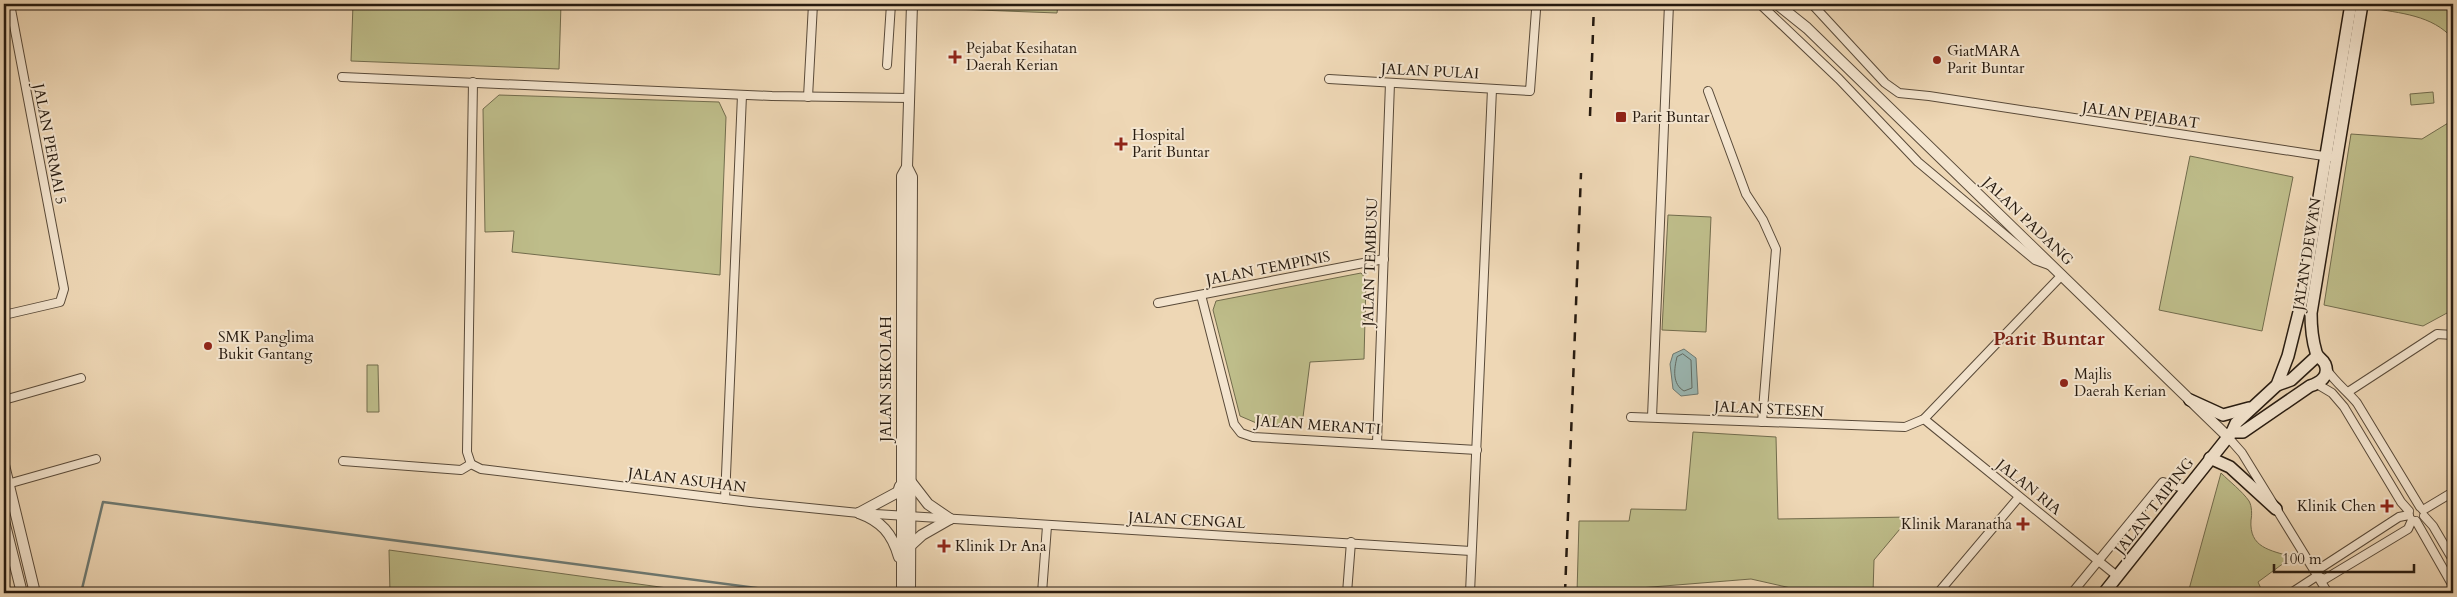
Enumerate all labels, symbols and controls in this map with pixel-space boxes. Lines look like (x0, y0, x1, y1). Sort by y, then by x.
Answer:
place label: Pejabat Kesihatan Daerah Kerian (966, 38, 1078, 75)
place label: GiatMARA Parit Buntar (1947, 41, 2025, 78)
marker: Pejabat Kesihatan Daerah Kerian (948, 50, 962, 64)
marker: GiatMARA Parit Buntar (1931, 54, 1943, 66)
street label: JALAN PULAI (1378, 58, 1480, 84)
street label: JALAN PERMAI 5 (28, 80, 72, 206)
street label: JALAN PEJABAT (2079, 97, 2201, 133)
place label: Parit Buntar (1632, 107, 1710, 127)
marker: Parit Buntar (1614, 110, 1628, 124)
place label: Hospital Parit Buntar (1132, 125, 1210, 162)
marker: Hospital Parit Buntar (1114, 137, 1128, 151)
street label: JALAN PADANG (1977, 171, 2078, 270)
street label: JALAN TEMBUSU (1358, 196, 1382, 329)
street label: JALAN DEWAN (2288, 196, 2326, 314)
street label: JALAN TEMPINIS (1202, 246, 1332, 290)
street label: JALAN SEKOLAH (876, 316, 896, 444)
district label: Parit Buntar (1993, 325, 2106, 352)
place label: SMK Panglima Bukit Gantang (218, 327, 315, 364)
marker: SMK Panglima Bukit Gantang (202, 340, 214, 352)
place label: Majlis Daerah Kerian (2074, 364, 2167, 401)
marker: Majlis Daerah Kerian (2058, 377, 2070, 389)
street label: JALAN STESEN (1712, 396, 1824, 422)
street label: JALAN MERANTI (1253, 411, 1381, 439)
street label: JALAN RIA (1991, 453, 2066, 520)
street label: JALAN TAIPING (2109, 453, 2198, 560)
street label: JALAN ASUHAN (625, 463, 747, 497)
place label: Klinik Chen (2297, 496, 2376, 516)
marker: Klinik Chen (2380, 499, 2394, 513)
street label: JALAN CENGAL (1126, 507, 1247, 533)
place label: Klinik Maranatha (1901, 514, 2013, 534)
marker: Klinik Maranatha (2016, 517, 2030, 531)
place label: Klinik Dr Ana (955, 536, 1047, 556)
marker: Klinik Dr Ana (937, 539, 951, 553)
scale bar (2274, 542, 2414, 574)
text: 100 m (2282, 549, 2322, 569)

